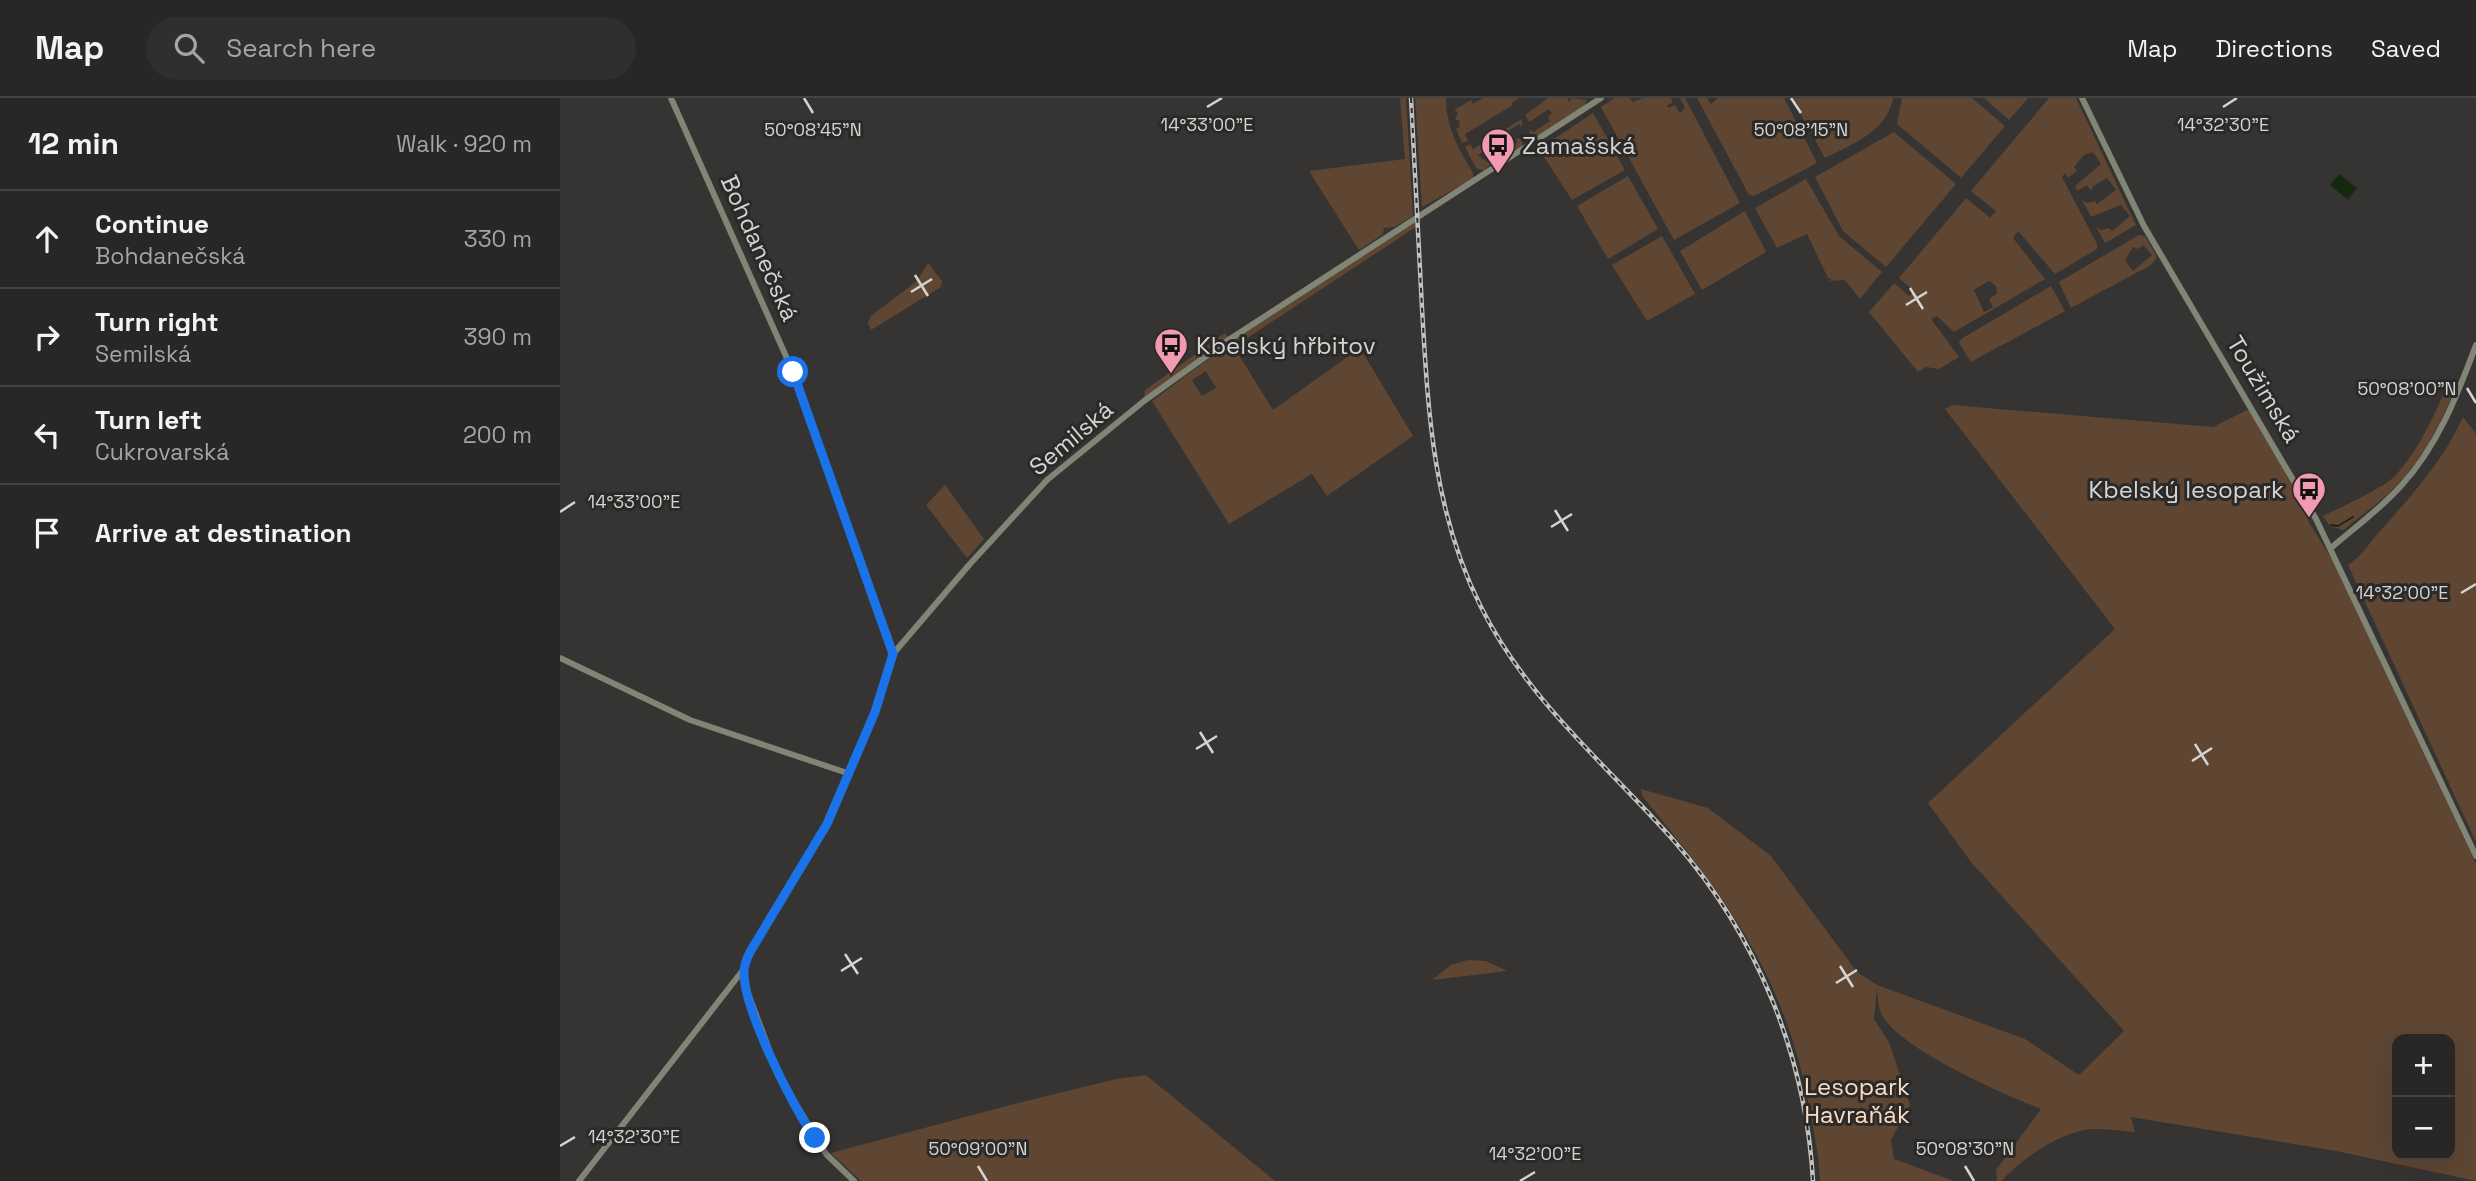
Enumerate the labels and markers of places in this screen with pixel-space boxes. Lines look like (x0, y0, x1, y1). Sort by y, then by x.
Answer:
bus stop icon: Zamašská (1479, 126, 1517, 175)
place label: Zamašská (1522, 130, 1636, 161)
bus stop icon: Kbelský hřbitov (1152, 326, 1190, 375)
place label: Kbelský hřbitov (1196, 330, 1376, 361)
bus stop icon: Kbelský lesopark (2290, 470, 2328, 519)
place label: Kbelský lesopark (2089, 474, 2284, 505)

